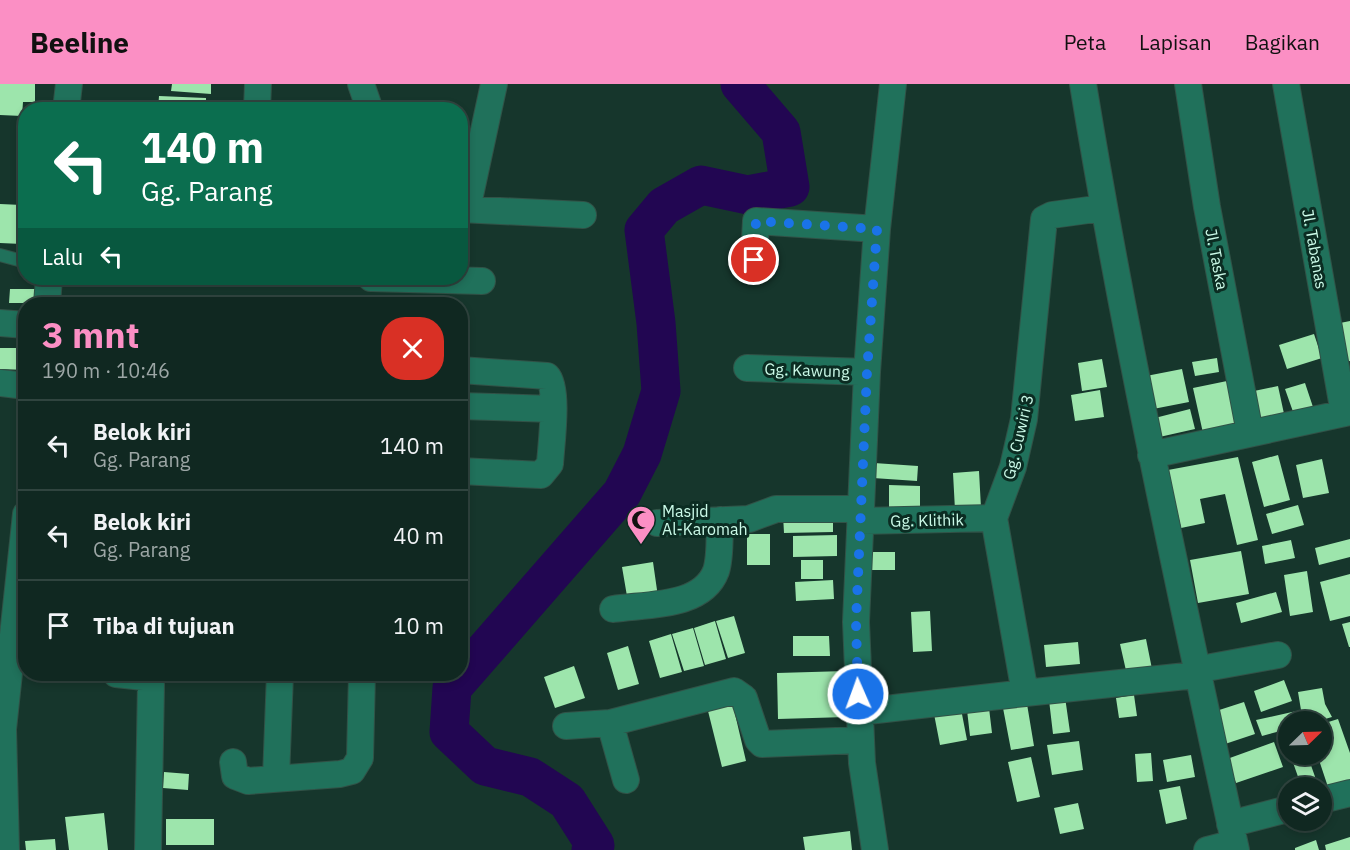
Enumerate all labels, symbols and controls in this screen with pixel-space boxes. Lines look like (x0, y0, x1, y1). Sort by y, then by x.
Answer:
text: Beeline (30, 24, 129, 61)
text: Peta (1064, 28, 1106, 56)
text: Lapisan (1139, 28, 1212, 56)
text: Bagikan (1245, 28, 1320, 56)
text: 140 m (141, 120, 264, 175)
icon: left (42, 126, 120, 204)
text: Gg. Parang (141, 173, 272, 208)
street label: Jl. Tabanas (1298, 208, 1332, 290)
street label: Jl. Taska (1201, 227, 1233, 292)
pin (728, 234, 779, 285)
icon: left (95, 240, 128, 273)
text: Lalu (42, 242, 83, 271)
icon: arrive (737, 243, 770, 276)
text: 3 mnt (42, 311, 140, 358)
button: close (381, 317, 444, 380)
text: 190 m · 10:46 (42, 357, 170, 384)
street label: Gg. Kawung (764, 359, 850, 382)
street label: Gg. Cuwiri 3 (999, 393, 1037, 481)
text: Belok kiri (93, 417, 191, 446)
icon: left (42, 429, 75, 462)
text: 140 m (380, 431, 444, 460)
text: Gg. Parang (93, 446, 190, 473)
place label: Masjid Al-Karomah (662, 501, 748, 539)
mosque icon: Masjid Al-Karomah (625, 504, 657, 546)
text: Belok kiri (93, 507, 191, 536)
street label: Gg. Klithik (890, 509, 964, 531)
icon: left (42, 519, 75, 552)
text: 40 m (393, 521, 444, 550)
text: Gg. Parang (93, 536, 190, 563)
icon: arrive (42, 609, 75, 642)
text: Tiba di tujuan (93, 611, 235, 640)
text: 10 m (393, 611, 444, 640)
position arrow (826, 662, 890, 726)
north arrow (1278, 711, 1332, 765)
map controls (1278, 711, 1332, 831)
button: layers (1278, 777, 1332, 831)

